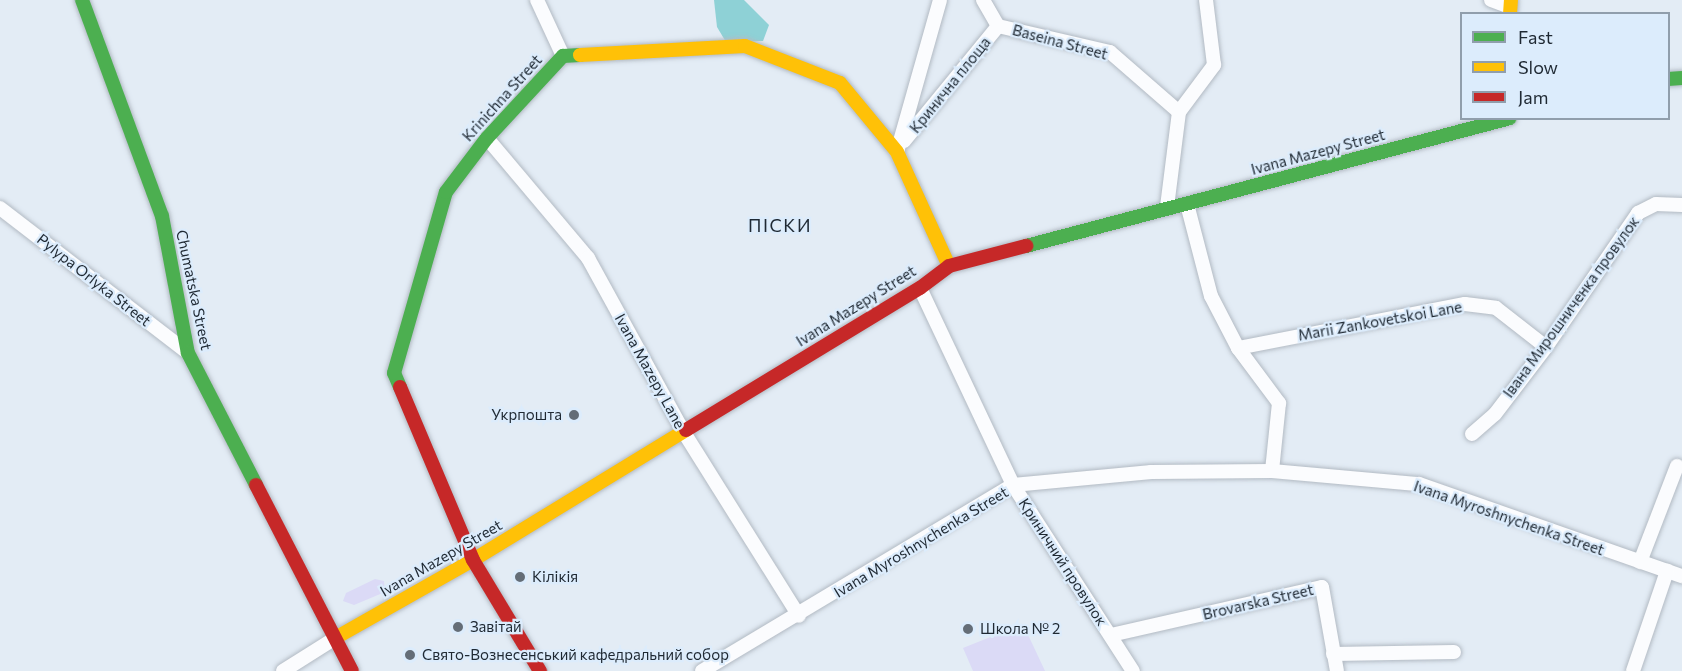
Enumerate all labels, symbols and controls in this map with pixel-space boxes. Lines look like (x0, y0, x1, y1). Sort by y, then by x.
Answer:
legend (1460, 12, 1670, 120)
street label: Baseina Street (1010, 21, 1110, 63)
text: Fast (1518, 26, 1553, 48)
street label: Кринична площа (906, 33, 994, 137)
street label: Krinichna Street (458, 51, 546, 145)
text: Slow (1518, 56, 1558, 78)
text: Jam (1518, 86, 1548, 108)
street label: Ivana Mazepy Street (1249, 125, 1387, 179)
street label: Івана Мирошниченка провулок (1499, 213, 1643, 401)
district label: ПІСКИ (748, 214, 812, 236)
street label: Chumatska Street (172, 228, 216, 352)
street label: Pylypa Orlyka Street (34, 230, 154, 330)
street label: Ivana Mazepy Street (793, 262, 919, 350)
street label: Marii Zankovetskoi Lane (1297, 298, 1463, 344)
street label: Ivana Mazepy Lane (611, 310, 689, 432)
place label: Укрпошта (491, 406, 562, 424)
marker: Укрпошта (567, 408, 581, 422)
street label: Ivana Myroshnychenka Street (1411, 477, 1607, 559)
street label: Ivana Myroshnychenka Street (831, 483, 1011, 601)
street label: Криничний провулок (1015, 495, 1111, 629)
street label: Ivana Mazepy Street (377, 516, 505, 600)
place label: Кілікія (532, 568, 578, 586)
marker: Кілікія (513, 570, 527, 584)
street label: Brovarska Street (1201, 580, 1315, 624)
place label: Завітай (470, 618, 522, 636)
marker: Завітай (451, 620, 465, 634)
place label: Школа № 2 (980, 620, 1060, 638)
marker: Школа № 2 (961, 622, 975, 636)
place label: Свято-Вознесенський кафедральний собор (422, 646, 729, 664)
marker: Свято-Вознесенський кафедральний собор (403, 648, 417, 662)

